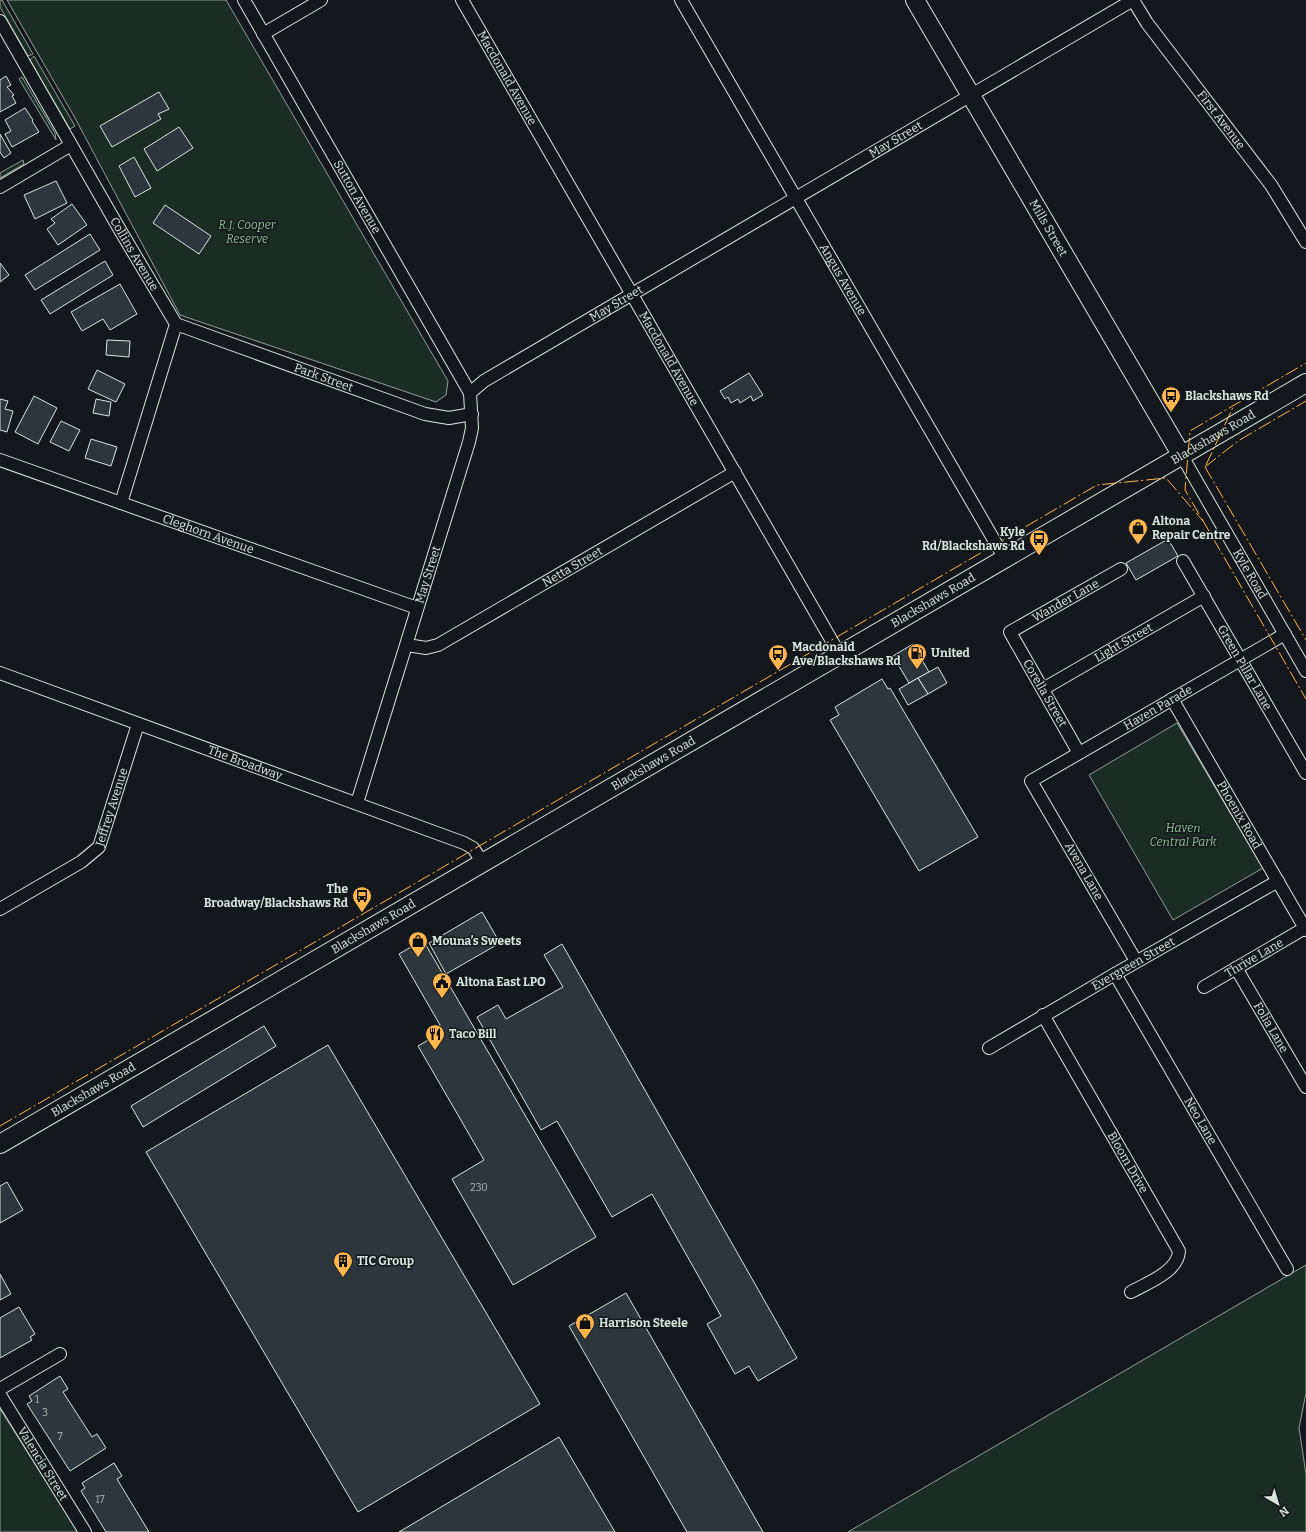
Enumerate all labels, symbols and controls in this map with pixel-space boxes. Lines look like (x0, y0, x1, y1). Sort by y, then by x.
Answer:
street label: Macdonald Avenue (474, 28, 540, 128)
street label: First Avenue (1194, 88, 1248, 152)
street label: May Street (866, 118, 925, 160)
street label: Sutton Avenue (331, 158, 384, 236)
street label: Mills Street (1026, 197, 1071, 259)
street label: Collins Avenue (107, 215, 162, 293)
park label: R.J. Cooper Reserve (218, 218, 277, 246)
street label: Angus Avenue (817, 241, 869, 318)
street label: May Street (587, 282, 646, 325)
street label: Macdonald Avenue (636, 309, 702, 408)
street label: Park Street (292, 360, 356, 395)
bus stop icon: Blackshaws Rd (1160, 385, 1182, 413)
place label: Blackshaws Rd (1185, 389, 1270, 403)
street label: Blackshaws Road (1168, 407, 1258, 467)
street label: Cleghorn Avenue (161, 511, 256, 557)
place label: Altona Repair Centre (1152, 514, 1231, 542)
shop icon: Altona Repair Centre (1127, 517, 1149, 545)
place label: Kyle Rd/Blackshaws Rd (922, 525, 1026, 553)
bus stop icon: Kyle Rd/Blackshaws Rd (1028, 528, 1050, 556)
street label: Netta Street (540, 543, 605, 590)
street label: May Street (412, 544, 444, 605)
street label: Kyle Road (1230, 547, 1270, 601)
street label: Blackshaws Road (889, 570, 978, 630)
street label: Wander Lane (1030, 576, 1101, 625)
street label: Light Street (1092, 620, 1156, 665)
street label: Green Pillar Lane (1215, 622, 1275, 712)
place label: Macdonald Ave/Blackshaws Rd (792, 640, 902, 668)
fuel station icon: United (906, 642, 928, 670)
bus stop icon: Macdonald Ave/Blackshaws Rd (767, 643, 789, 671)
place label: United (931, 646, 971, 660)
street label: Corella Street (1020, 657, 1070, 730)
street label: Haven Parade (1121, 682, 1195, 733)
street label: Blackshaws Road (609, 733, 698, 793)
street label: The Broadway (206, 743, 285, 783)
street label: Jeffrey Avenue (92, 766, 131, 849)
street label: Phoenix Road (1214, 778, 1264, 851)
park label: Haven Central Park (1150, 821, 1217, 849)
street label: Avena Lane (1062, 840, 1106, 902)
place label: The Broadway/Blackshaws Rd (204, 882, 349, 910)
bus stop icon: The Broadway/Blackshaws Rd (351, 885, 373, 913)
street label: Blackshaws Road (329, 897, 418, 956)
shop icon: Mouna’s Sweets (407, 930, 429, 958)
place label: Mouna’s Sweets (432, 934, 521, 948)
street label: Evergreen Street (1089, 934, 1178, 993)
street label: Thrive Lane (1222, 935, 1286, 980)
public building icon: Altona East LPO (431, 971, 453, 999)
place label: Altona East LPO (456, 975, 546, 989)
street label: Folia Lane (1251, 1000, 1291, 1055)
restaurant icon: Taco Bill (424, 1023, 446, 1051)
place label: Taco Bill (449, 1027, 497, 1041)
street label: Blackshaws Road (49, 1060, 138, 1120)
street label: Neo Lane (1181, 1095, 1220, 1147)
street label: Bloom Drive (1105, 1129, 1151, 1195)
house number: 230 (470, 1182, 488, 1194)
building icon: TIC Group (332, 1250, 354, 1278)
place label: TIC Group (357, 1254, 414, 1268)
shop icon: Harrison Steele (574, 1312, 596, 1340)
place label: Harrison Steele (599, 1316, 688, 1330)
house number: 1 (35, 1394, 39, 1406)
house number: 3 (42, 1407, 48, 1419)
street label: Valencia Street (15, 1424, 71, 1504)
house number: 7 (57, 1431, 63, 1443)
north arrow (1258, 1484, 1298, 1524)
house number: 17 (96, 1494, 104, 1506)
text: N (1276, 1504, 1291, 1520)

